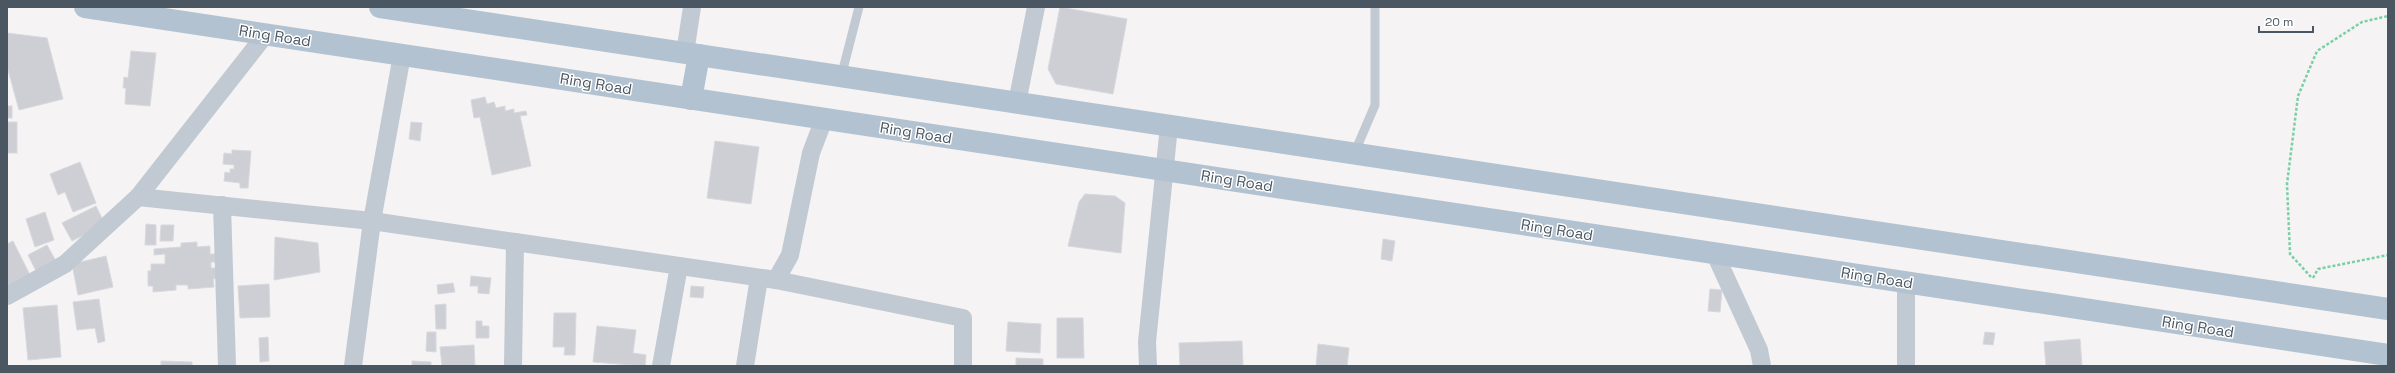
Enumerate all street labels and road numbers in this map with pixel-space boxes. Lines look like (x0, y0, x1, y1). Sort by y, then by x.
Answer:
street label: Ring Road (238, 20, 312, 51)
street label: Ring Road (559, 68, 633, 99)
street label: Ring Road (879, 117, 953, 148)
street label: Ring Road (1200, 165, 1274, 196)
street label: Ring Road (1520, 214, 1594, 245)
street label: Ring Road (1840, 262, 1914, 293)
street label: Ring Road (2161, 311, 2235, 342)

